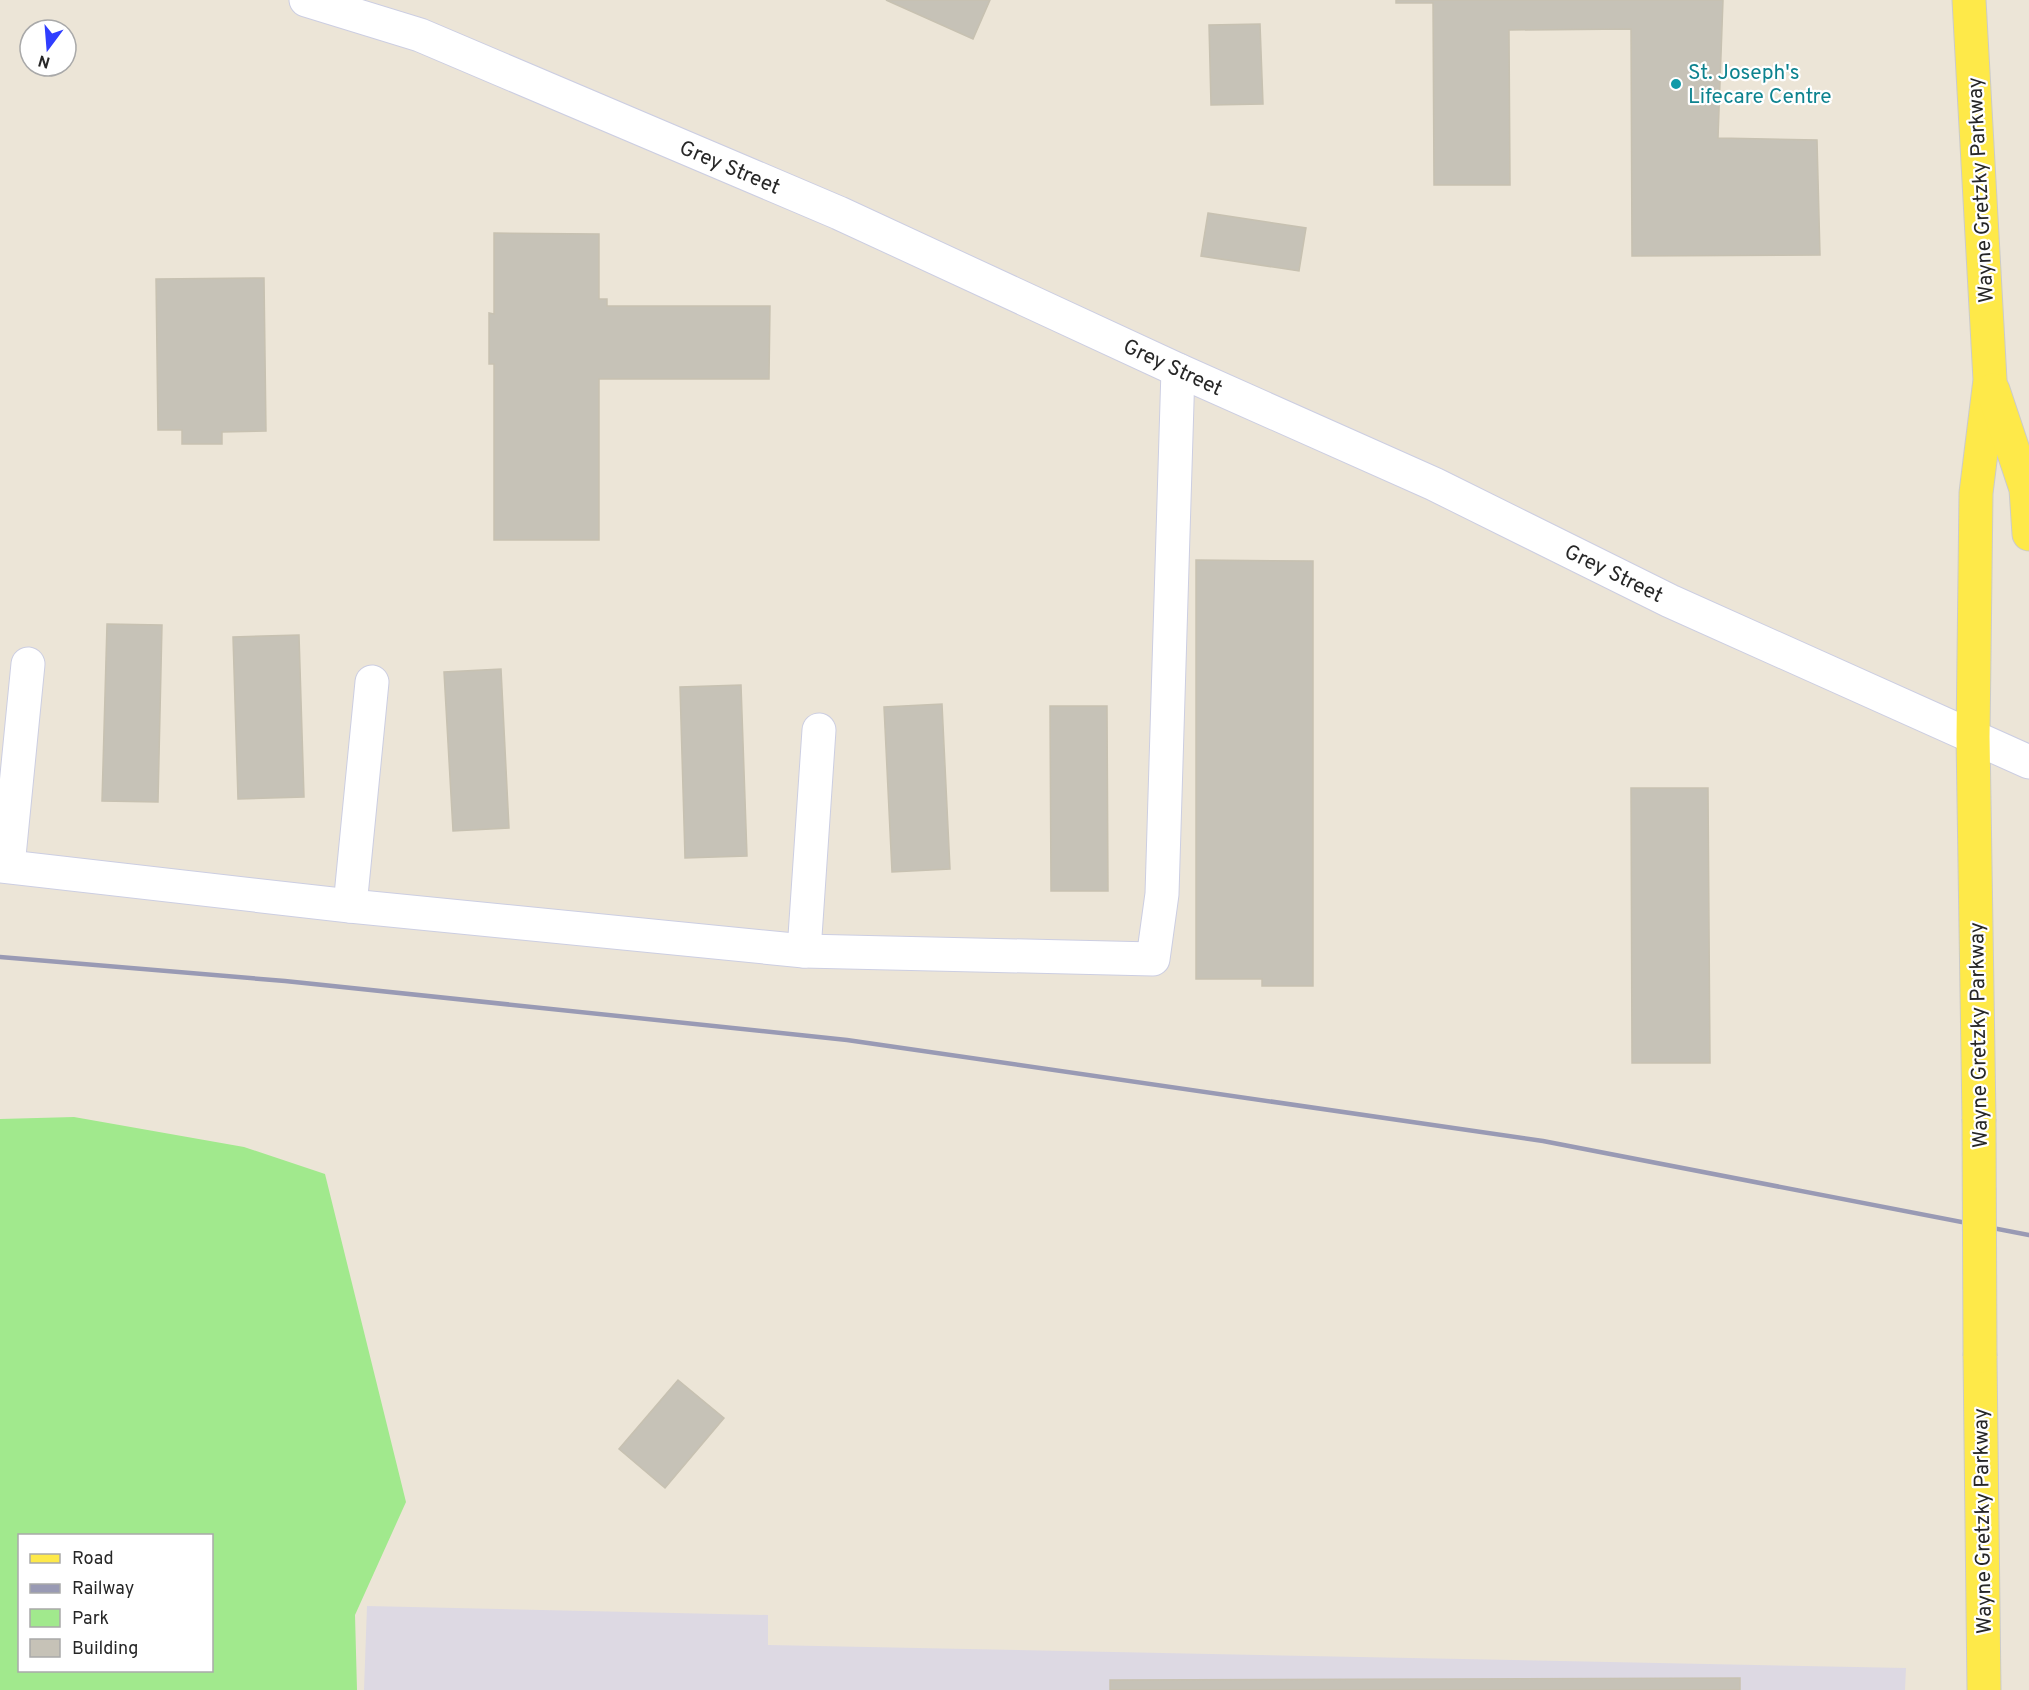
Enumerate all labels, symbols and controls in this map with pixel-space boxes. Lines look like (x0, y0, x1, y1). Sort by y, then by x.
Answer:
north arrow (18, 18, 78, 78)
text: N (36, 49, 53, 72)
place label: St. Joseph's Lifecare Centre (1688, 60, 1831, 111)
street label: Wayne Gretzky Parkway (1962, 76, 2001, 304)
marker: St. Joseph's Lifecare Centre (1669, 77, 1683, 91)
street label: Grey Street (675, 135, 784, 202)
street label: Grey Street (1118, 334, 1226, 403)
street label: Grey Street (1559, 539, 1667, 610)
street label: Wayne Gretzky Parkway (1964, 922, 1995, 1148)
street label: Wayne Gretzky Parkway (1968, 1408, 1999, 1634)
legend (18, 1534, 213, 1672)
text: Road (72, 1548, 114, 1571)
text: Railway (72, 1578, 134, 1601)
text: Park (72, 1608, 109, 1631)
text: Building (72, 1638, 138, 1661)

